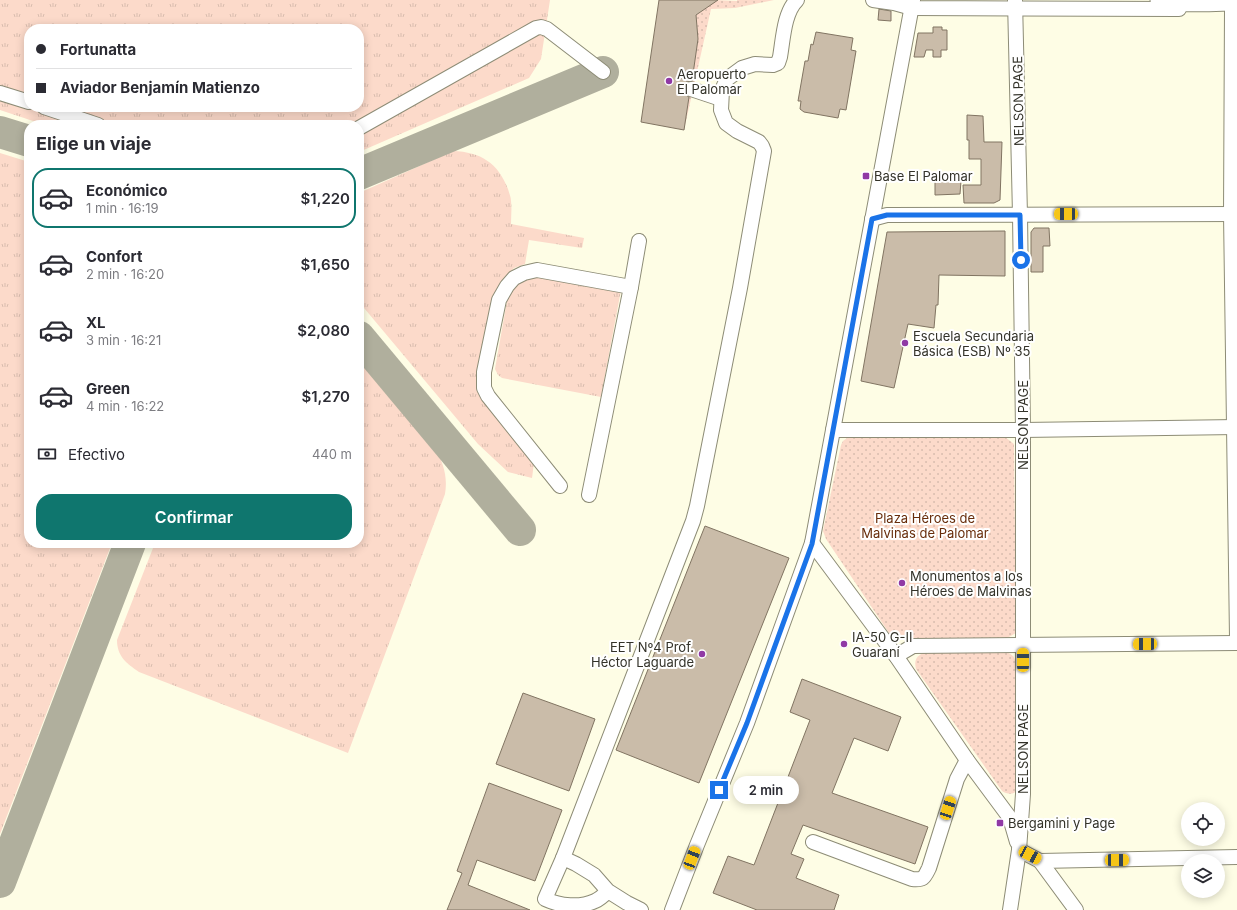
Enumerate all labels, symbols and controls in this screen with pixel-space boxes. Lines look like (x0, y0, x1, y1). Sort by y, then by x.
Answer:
text: Fortunatta (60, 40, 136, 59)
street label: NELSON PAGE (1009, 56, 1027, 146)
place label: Aeropuerto El Palomar (677, 66, 746, 97)
marker: Aeropuerto El Palomar (664, 76, 674, 86)
text: Aviador Benjamín Matienzo (60, 78, 260, 97)
text: Elige un viaje (36, 133, 151, 154)
place label: Base El Palomar (874, 168, 973, 184)
marker: Base El Palomar (861, 171, 871, 181)
icon: car (38, 180, 74, 216)
text: Económico (86, 181, 167, 200)
text: $1,220 (301, 189, 350, 208)
text: 1 min · 16:19 (86, 200, 159, 216)
car (1054, 208, 1078, 220)
icon: car (38, 246, 74, 282)
text: Confort (86, 247, 142, 266)
route start (1012, 251, 1030, 269)
text: $1,650 (301, 255, 350, 274)
text: 2 min · 16:20 (86, 266, 164, 282)
icon: car (38, 312, 74, 348)
text: XL (86, 313, 106, 332)
text: $2,080 (297, 321, 350, 340)
place label: Escuela Secundaria Básica (ESB) Nº 35 (913, 328, 1034, 359)
text: 3 min · 16:21 (86, 332, 161, 348)
marker: Escuela Secundaria Básica (ESB) Nº 35 (900, 338, 910, 348)
icon: car (38, 378, 74, 414)
text: Green (86, 379, 130, 398)
street label: NELSON PAGE (1015, 380, 1031, 470)
text: $1,270 (301, 387, 350, 406)
text: 4 min · 16:22 (86, 398, 164, 414)
icon: cash (36, 443, 58, 465)
text: Efectivo (68, 445, 125, 464)
text: 440 m (312, 446, 352, 462)
button: Confirmar (36, 494, 352, 540)
park label: Plaza Héroes de Malvinas de Palomar (861, 510, 989, 541)
place label: Monumentos a los Héroes de Malvinas (910, 568, 1032, 599)
marker: Monumentos a los Héroes de Malvinas (897, 578, 907, 588)
place label: IA-50 G-II Guaraní (852, 629, 912, 660)
car (1133, 638, 1157, 650)
place label: EET Nº4 Prof. Héctor Laguarde (591, 639, 694, 670)
marker: IA-50 G-II Guaraní (839, 639, 849, 649)
car (1017, 648, 1029, 672)
marker: EET Nº4 Prof. Héctor Laguarde (697, 649, 707, 659)
street label: NELSON PAGE (1015, 704, 1031, 794)
callout: 2 min (733, 776, 799, 804)
route end (710, 781, 728, 799)
text: 2 min (749, 782, 783, 798)
car (939, 795, 957, 821)
map controls (1181, 802, 1225, 898)
button: locate (1181, 802, 1225, 846)
place label: Bergamini y Page (1008, 815, 1115, 831)
marker: Bergamini y Page (995, 818, 1005, 828)
car (1017, 844, 1043, 866)
car (682, 845, 702, 871)
car (1105, 854, 1129, 866)
button: layers (1181, 854, 1225, 898)

